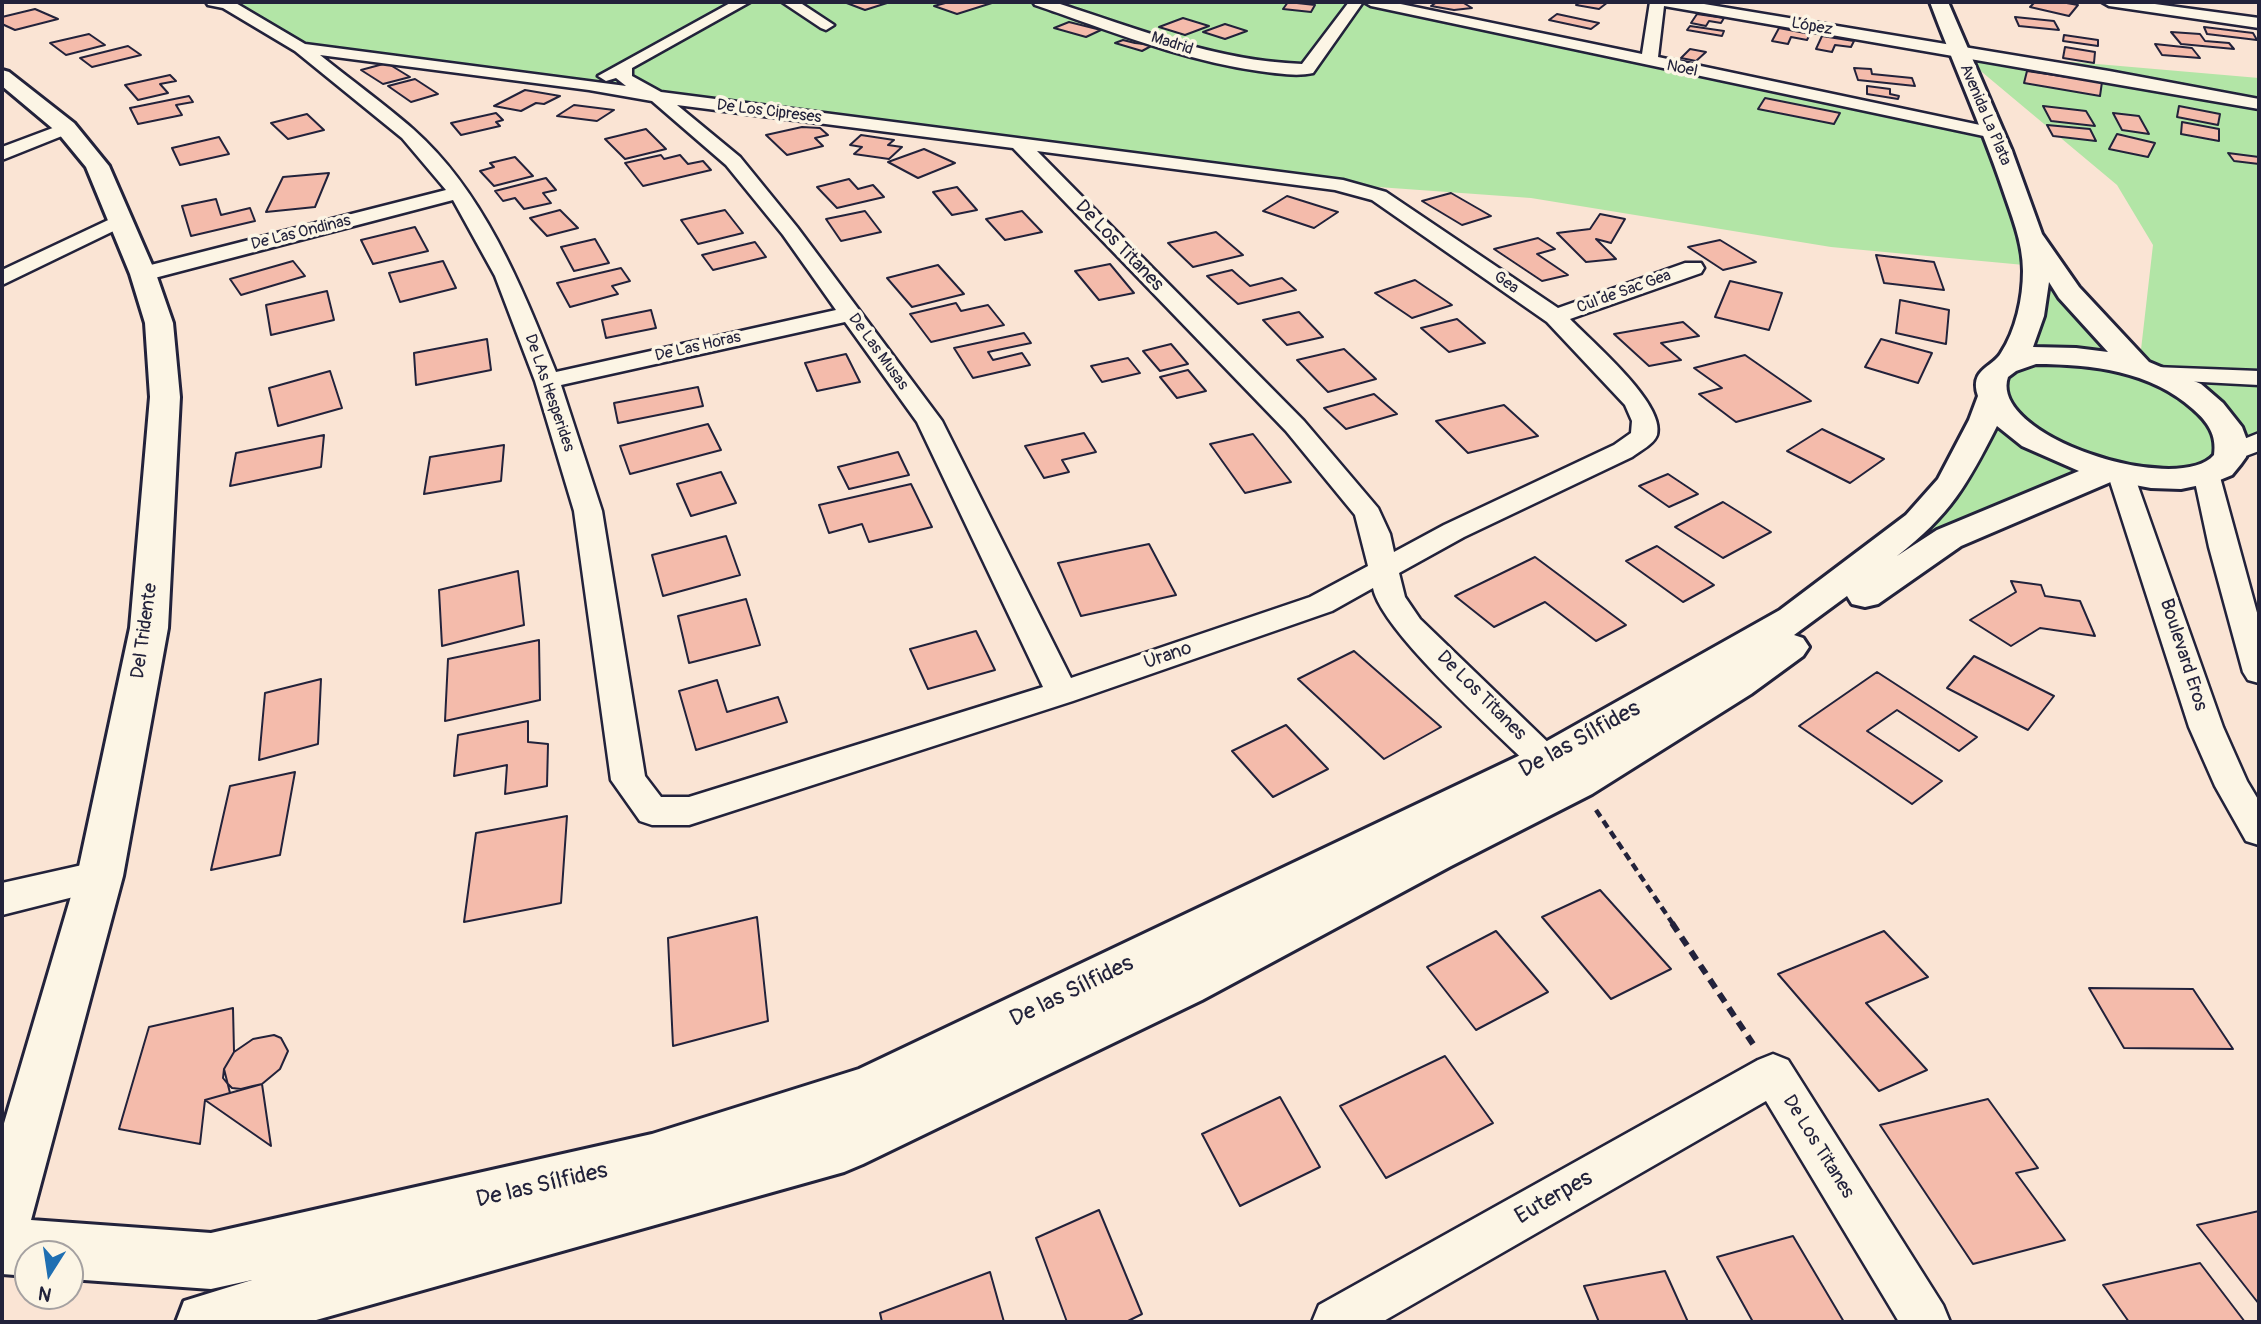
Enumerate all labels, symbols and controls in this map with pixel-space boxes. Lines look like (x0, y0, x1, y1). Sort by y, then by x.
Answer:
street label: López (1790, 14, 1834, 40)
street label: Madrid (1148, 28, 1196, 60)
street label: Noel (1665, 56, 1699, 82)
street label: Avenida La Plata (1955, 61, 2015, 169)
street label: De Los Cipreses (716, 96, 822, 128)
street label: De Los Titanes (1070, 196, 1168, 296)
street label: De Las Ondinas (249, 211, 353, 255)
street label: Cul de Sac Gea (1574, 266, 1674, 318)
street label: Gea (1490, 268, 1522, 298)
street label: De Las Musas (844, 310, 912, 394)
street label: De Las Horas (653, 328, 743, 366)
street label: De LAs Hesperides (520, 332, 578, 454)
street label: Del Tridente (127, 582, 163, 680)
street label: Boulevard Eros (2154, 596, 2212, 714)
street label: Urano (1141, 637, 1195, 675)
street label: De Los Titanes (1431, 646, 1531, 746)
street label: De las Sílfides (1515, 695, 1645, 785)
street label: De las Sílfides (1006, 950, 1138, 1034)
street label: De Los Titanes (1777, 1091, 1859, 1203)
street label: De las Sílfides (474, 1157, 610, 1215)
street label: Euterpes (1510, 1165, 1598, 1231)
north arrow (14, 1240, 84, 1310)
text: N (36, 1281, 54, 1307)

